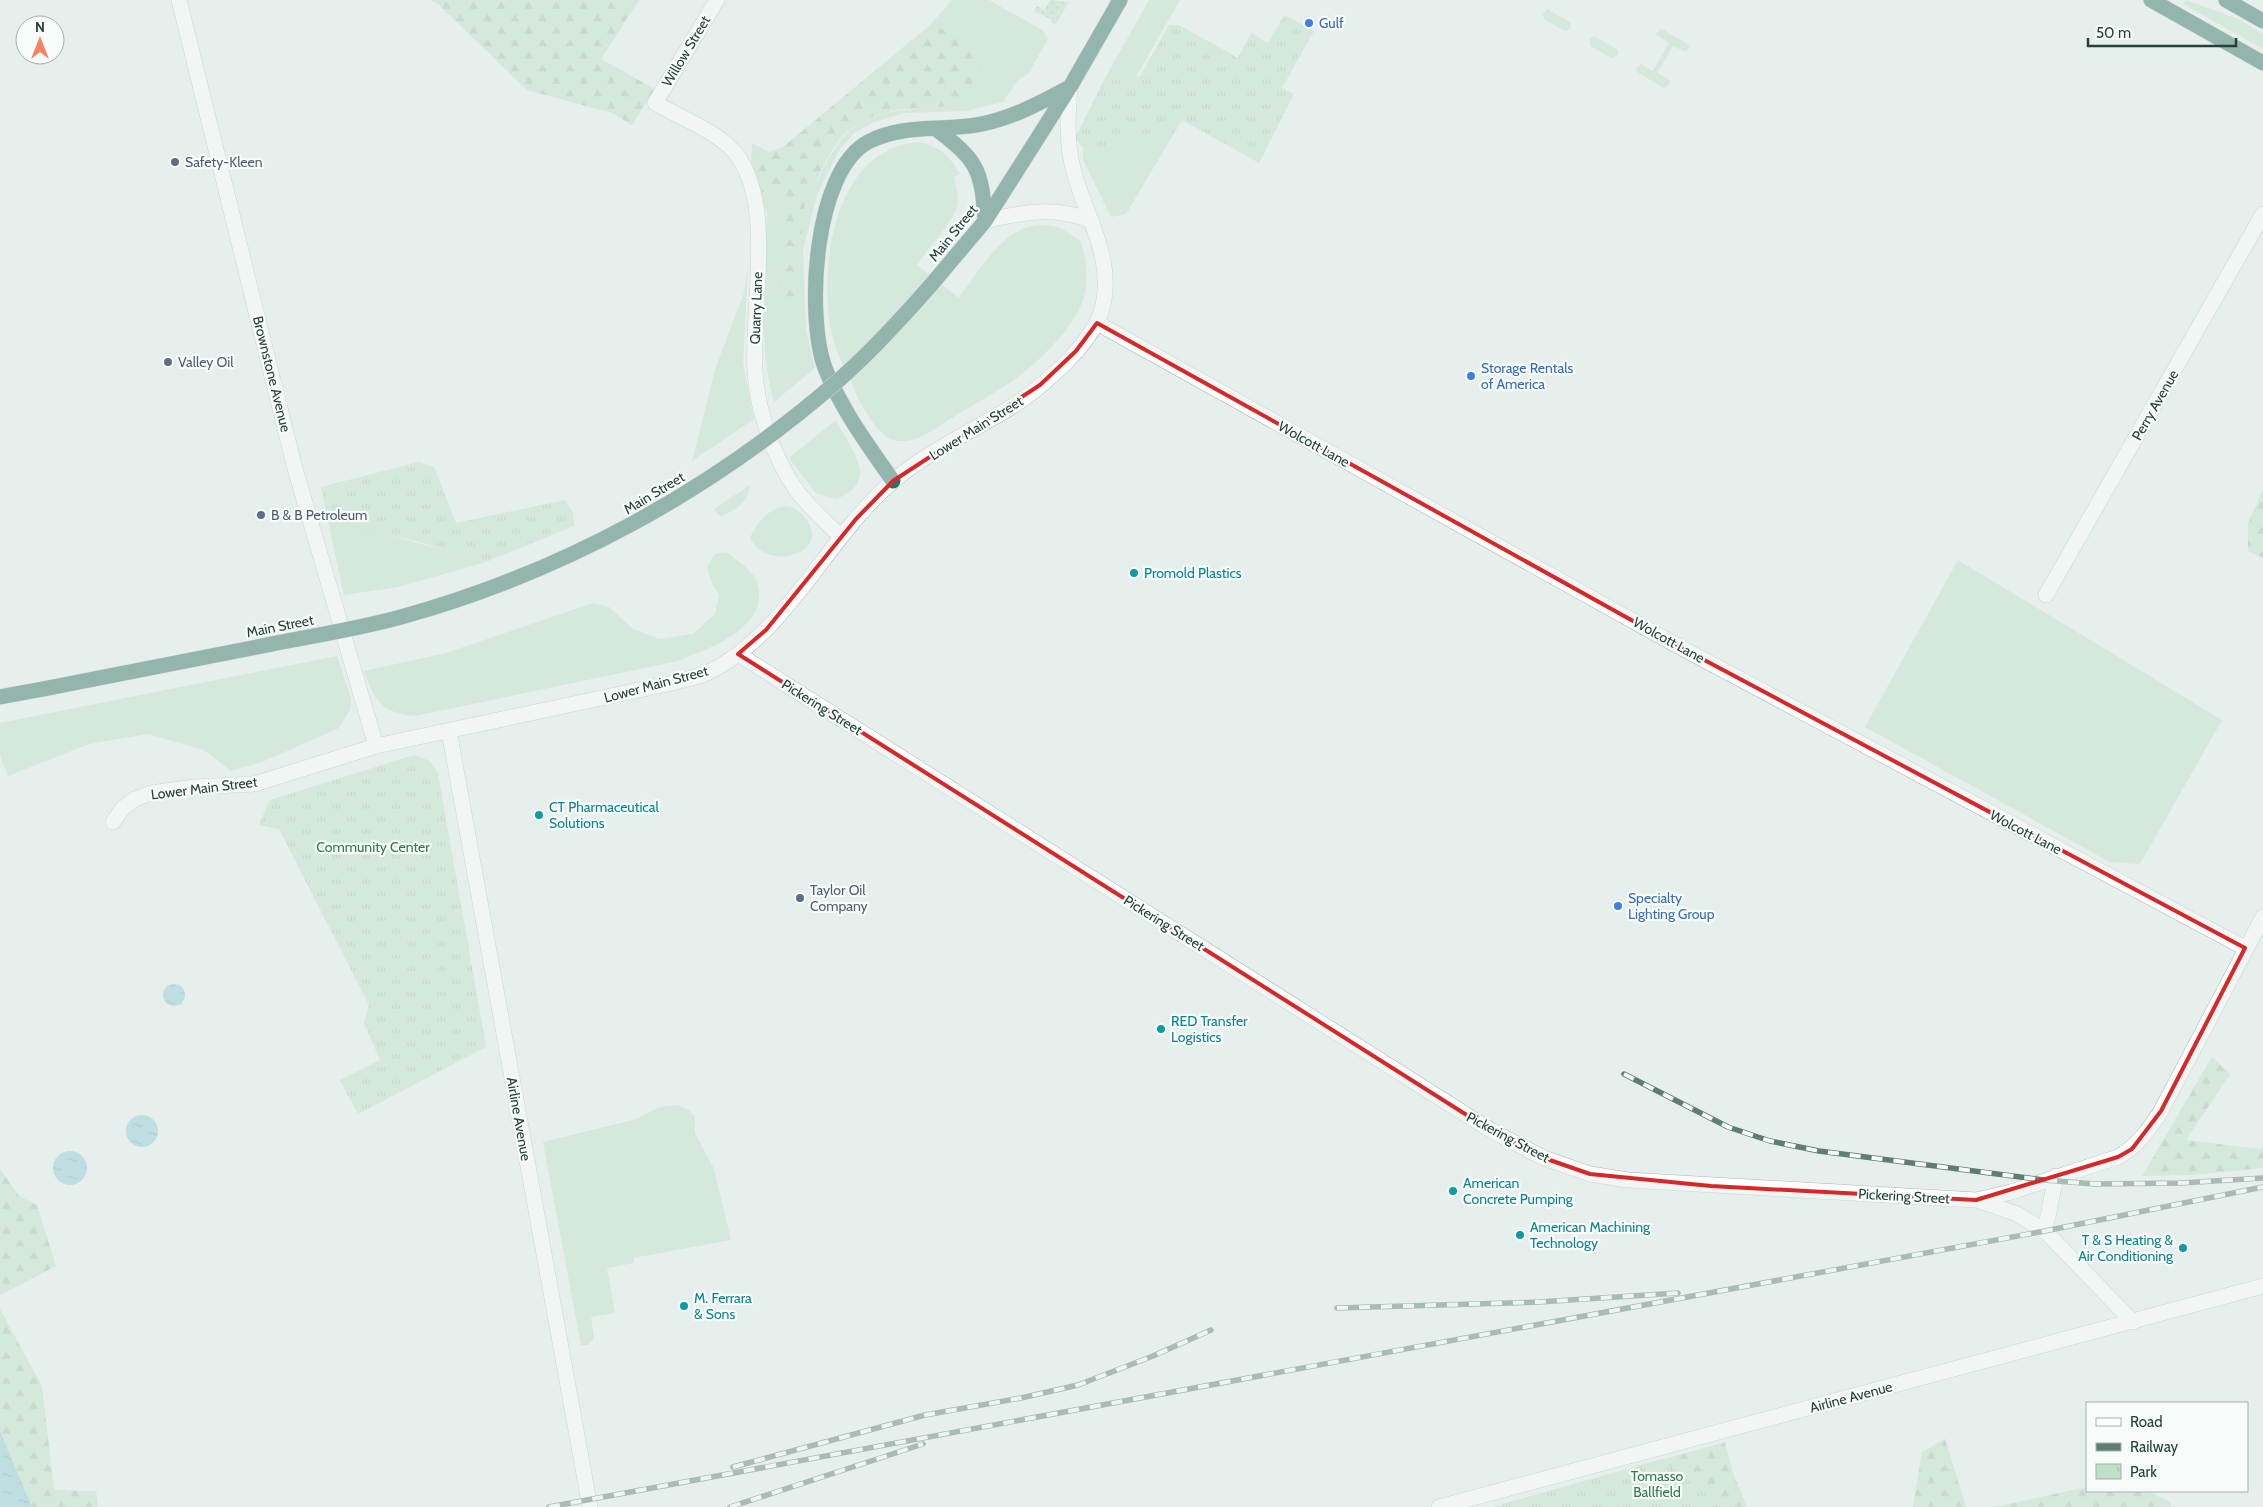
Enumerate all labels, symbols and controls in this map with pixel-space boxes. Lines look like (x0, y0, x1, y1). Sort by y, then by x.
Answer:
street label: Willow Street (658, 12, 714, 90)
place label: Gulf (1319, 14, 1344, 32)
north arrow (15, 15, 65, 65)
scale bar (2088, 15, 2236, 47)
marker: Gulf (1303, 17, 1315, 29)
text: N (35, 18, 45, 36)
text: 50 m (2096, 24, 2131, 42)
place label: Safety-Kleen (185, 153, 263, 171)
marker: Safety-Kleen (169, 156, 181, 168)
street label: Main Street (925, 201, 982, 265)
street label: Quarry Lane (746, 271, 766, 345)
street label: Brownstone Avenue (249, 314, 295, 434)
place label: Valley Oil (178, 353, 234, 371)
marker: Valley Oil (162, 356, 174, 368)
place label: Storage Rentals of America (1481, 359, 1573, 393)
street label: Perry Avenue (2128, 367, 2182, 443)
marker: Storage Rentals of America (1465, 370, 1477, 382)
street label: Lower Main Street (926, 392, 1026, 464)
street label: Wolcott Lane (1275, 417, 1353, 471)
street label: Main Street (620, 468, 688, 518)
place label: B & B Petroleum (271, 506, 367, 524)
marker: B & B Petroleum (255, 509, 267, 521)
place label: Promold Plastics (1144, 564, 1242, 582)
marker: Promold Plastics (1128, 567, 1140, 579)
street label: Main Street (245, 611, 315, 641)
street label: Wolcott Lane (1630, 613, 1708, 667)
street label: Lower Main Street (602, 661, 710, 707)
street label: Pickering Street (778, 675, 866, 739)
street label: Lower Main Street (150, 772, 259, 803)
place label: CT Pharmaceutical Solutions (549, 798, 659, 832)
street label: Wolcott Lane (1987, 806, 2065, 858)
marker: CT Pharmaceutical Solutions (533, 809, 545, 821)
park label: Community Center (316, 838, 430, 856)
place label: Taylor Oil Company (810, 881, 868, 915)
place label: Specialty Lighting Group (1628, 889, 1715, 923)
street label: Pickering Street (1120, 891, 1208, 955)
marker: Taylor Oil Company (794, 892, 806, 904)
marker: Specialty Lighting Group (1612, 900, 1624, 912)
place label: RED Transfer Logistics (1171, 1012, 1248, 1046)
marker: RED Transfer Logistics (1155, 1023, 1167, 1035)
street label: Airline Avenue (503, 1076, 535, 1162)
street label: Pickering Street (1463, 1108, 1553, 1167)
place label: American Concrete Pumping (1463, 1174, 1574, 1208)
marker: American Concrete Pumping (1447, 1185, 1459, 1197)
street label: Pickering Street (1858, 1185, 1951, 1207)
place label: American Machining Technology (1530, 1218, 1651, 1252)
marker: American Machining Technology (1514, 1229, 1526, 1241)
place label: T & S Heating & Air Conditioning (2078, 1231, 2174, 1265)
marker: T & S Heating & Air Conditioning (2177, 1242, 2189, 1254)
place label: M. Ferrara & Sons (694, 1289, 752, 1323)
marker: M. Ferrara & Sons (678, 1300, 690, 1312)
street label: Airline Avenue (1808, 1377, 1894, 1417)
legend (2086, 1402, 2248, 1492)
text: Road (2130, 1413, 2163, 1431)
text: Railway (2130, 1438, 2179, 1456)
text: Park (2130, 1463, 2157, 1481)
park label: Tomasso Ballfield (1631, 1467, 1683, 1501)

